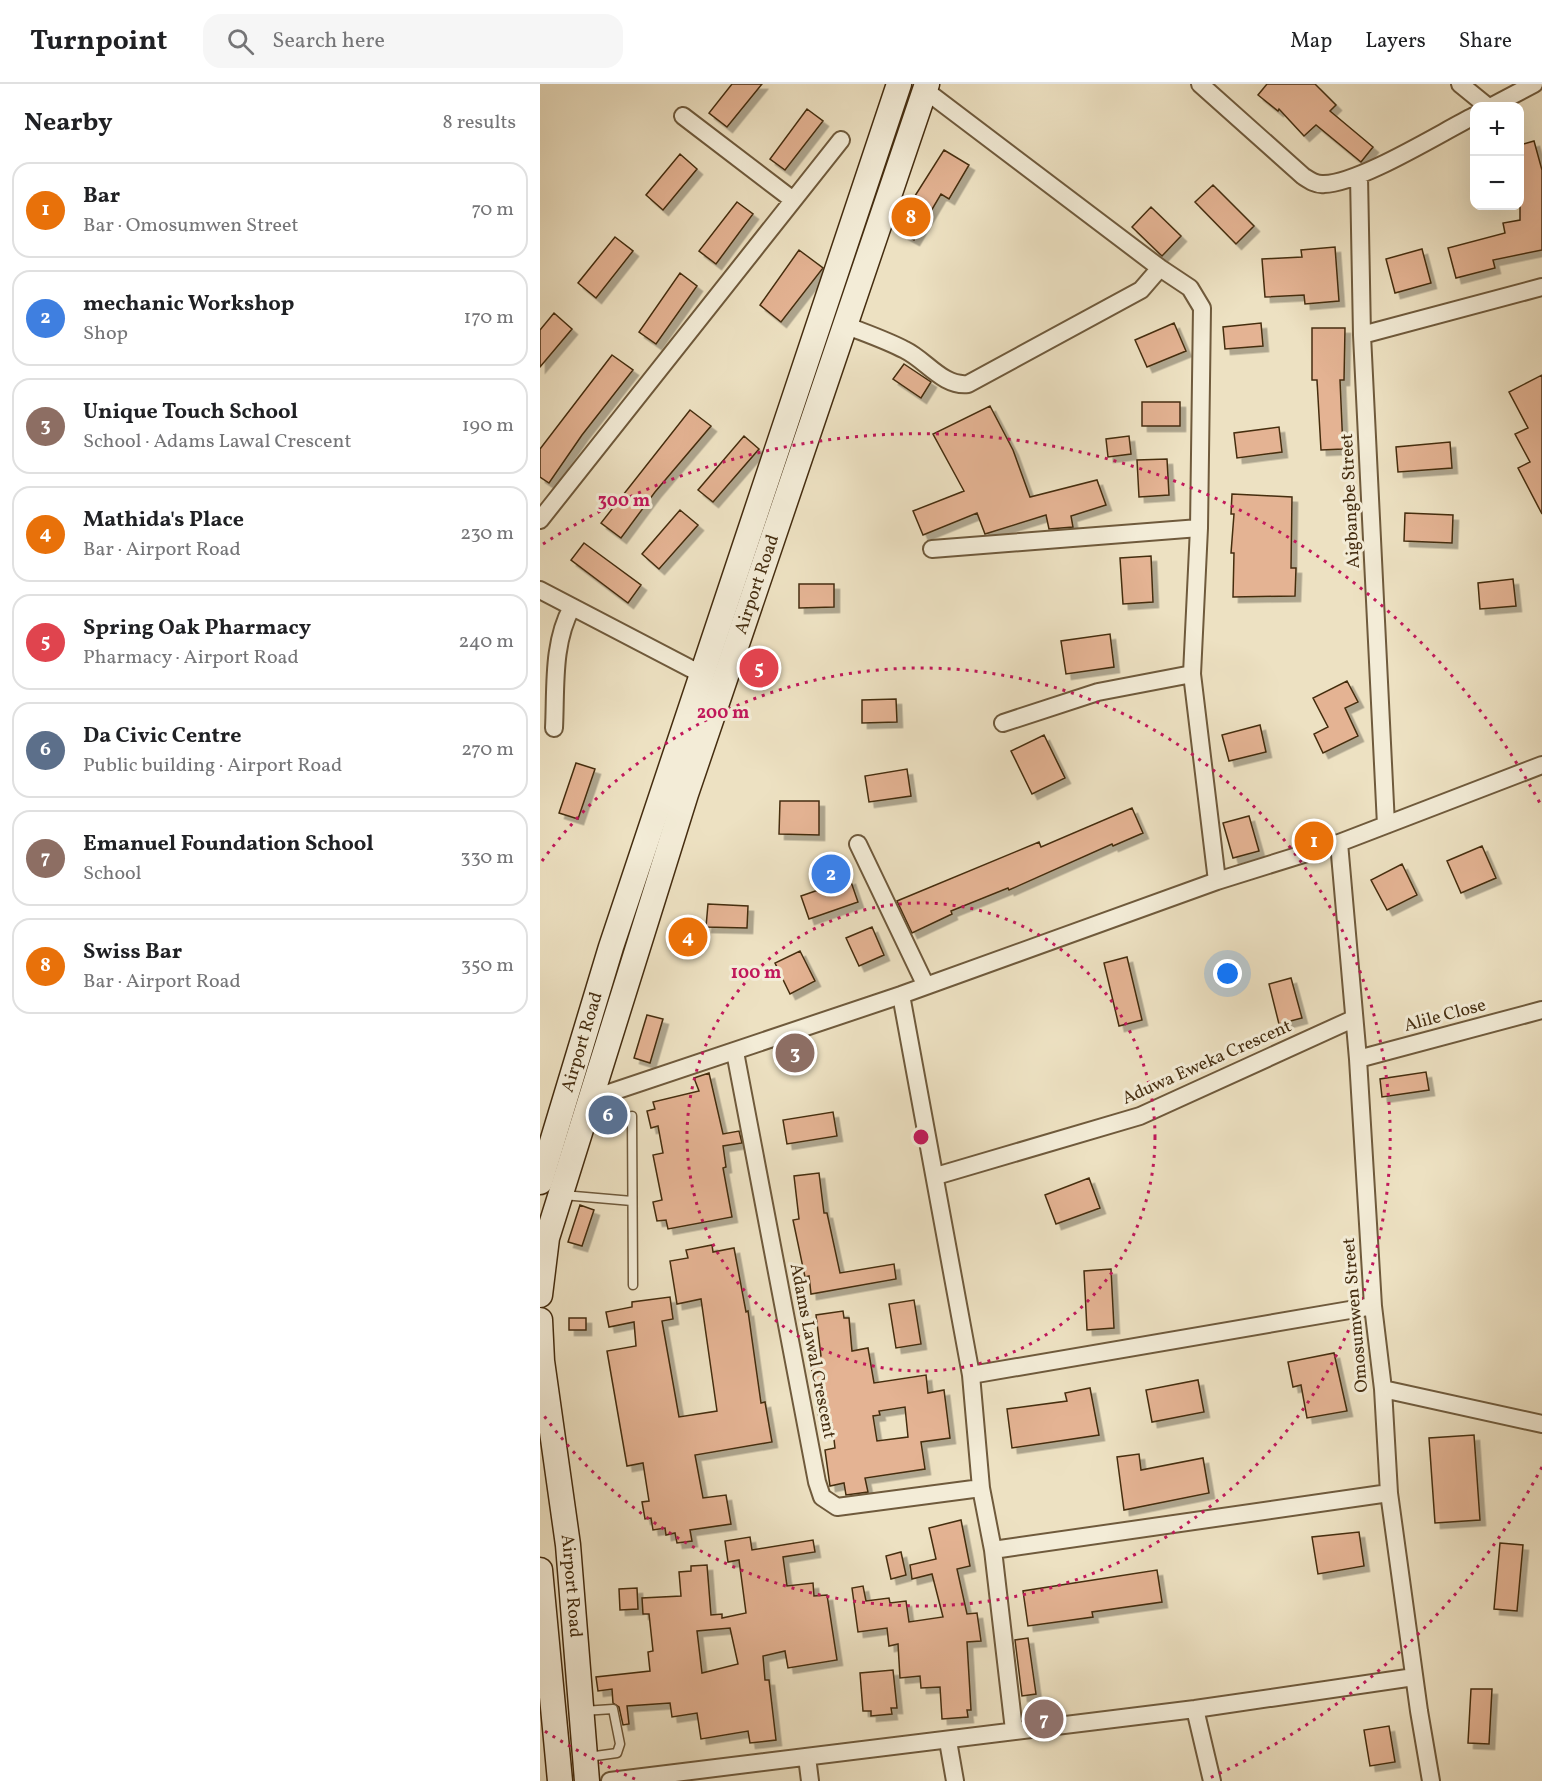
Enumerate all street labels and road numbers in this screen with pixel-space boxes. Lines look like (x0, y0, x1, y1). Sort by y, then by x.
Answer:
street label: Aigbangbe Street (1335, 433, 1367, 569)
street label: Airport Road (729, 531, 786, 638)
street label: Airport Road (555, 989, 609, 1095)
street label: Alile Close (1401, 993, 1489, 1039)
street label: Aduwa Eweka Crescent (1118, 1014, 1296, 1112)
street label: Omosumwen Street (1337, 1236, 1375, 1394)
street label: Adams Lawal Crescent (783, 1261, 841, 1441)
street label: Airport Road (554, 1533, 588, 1639)

